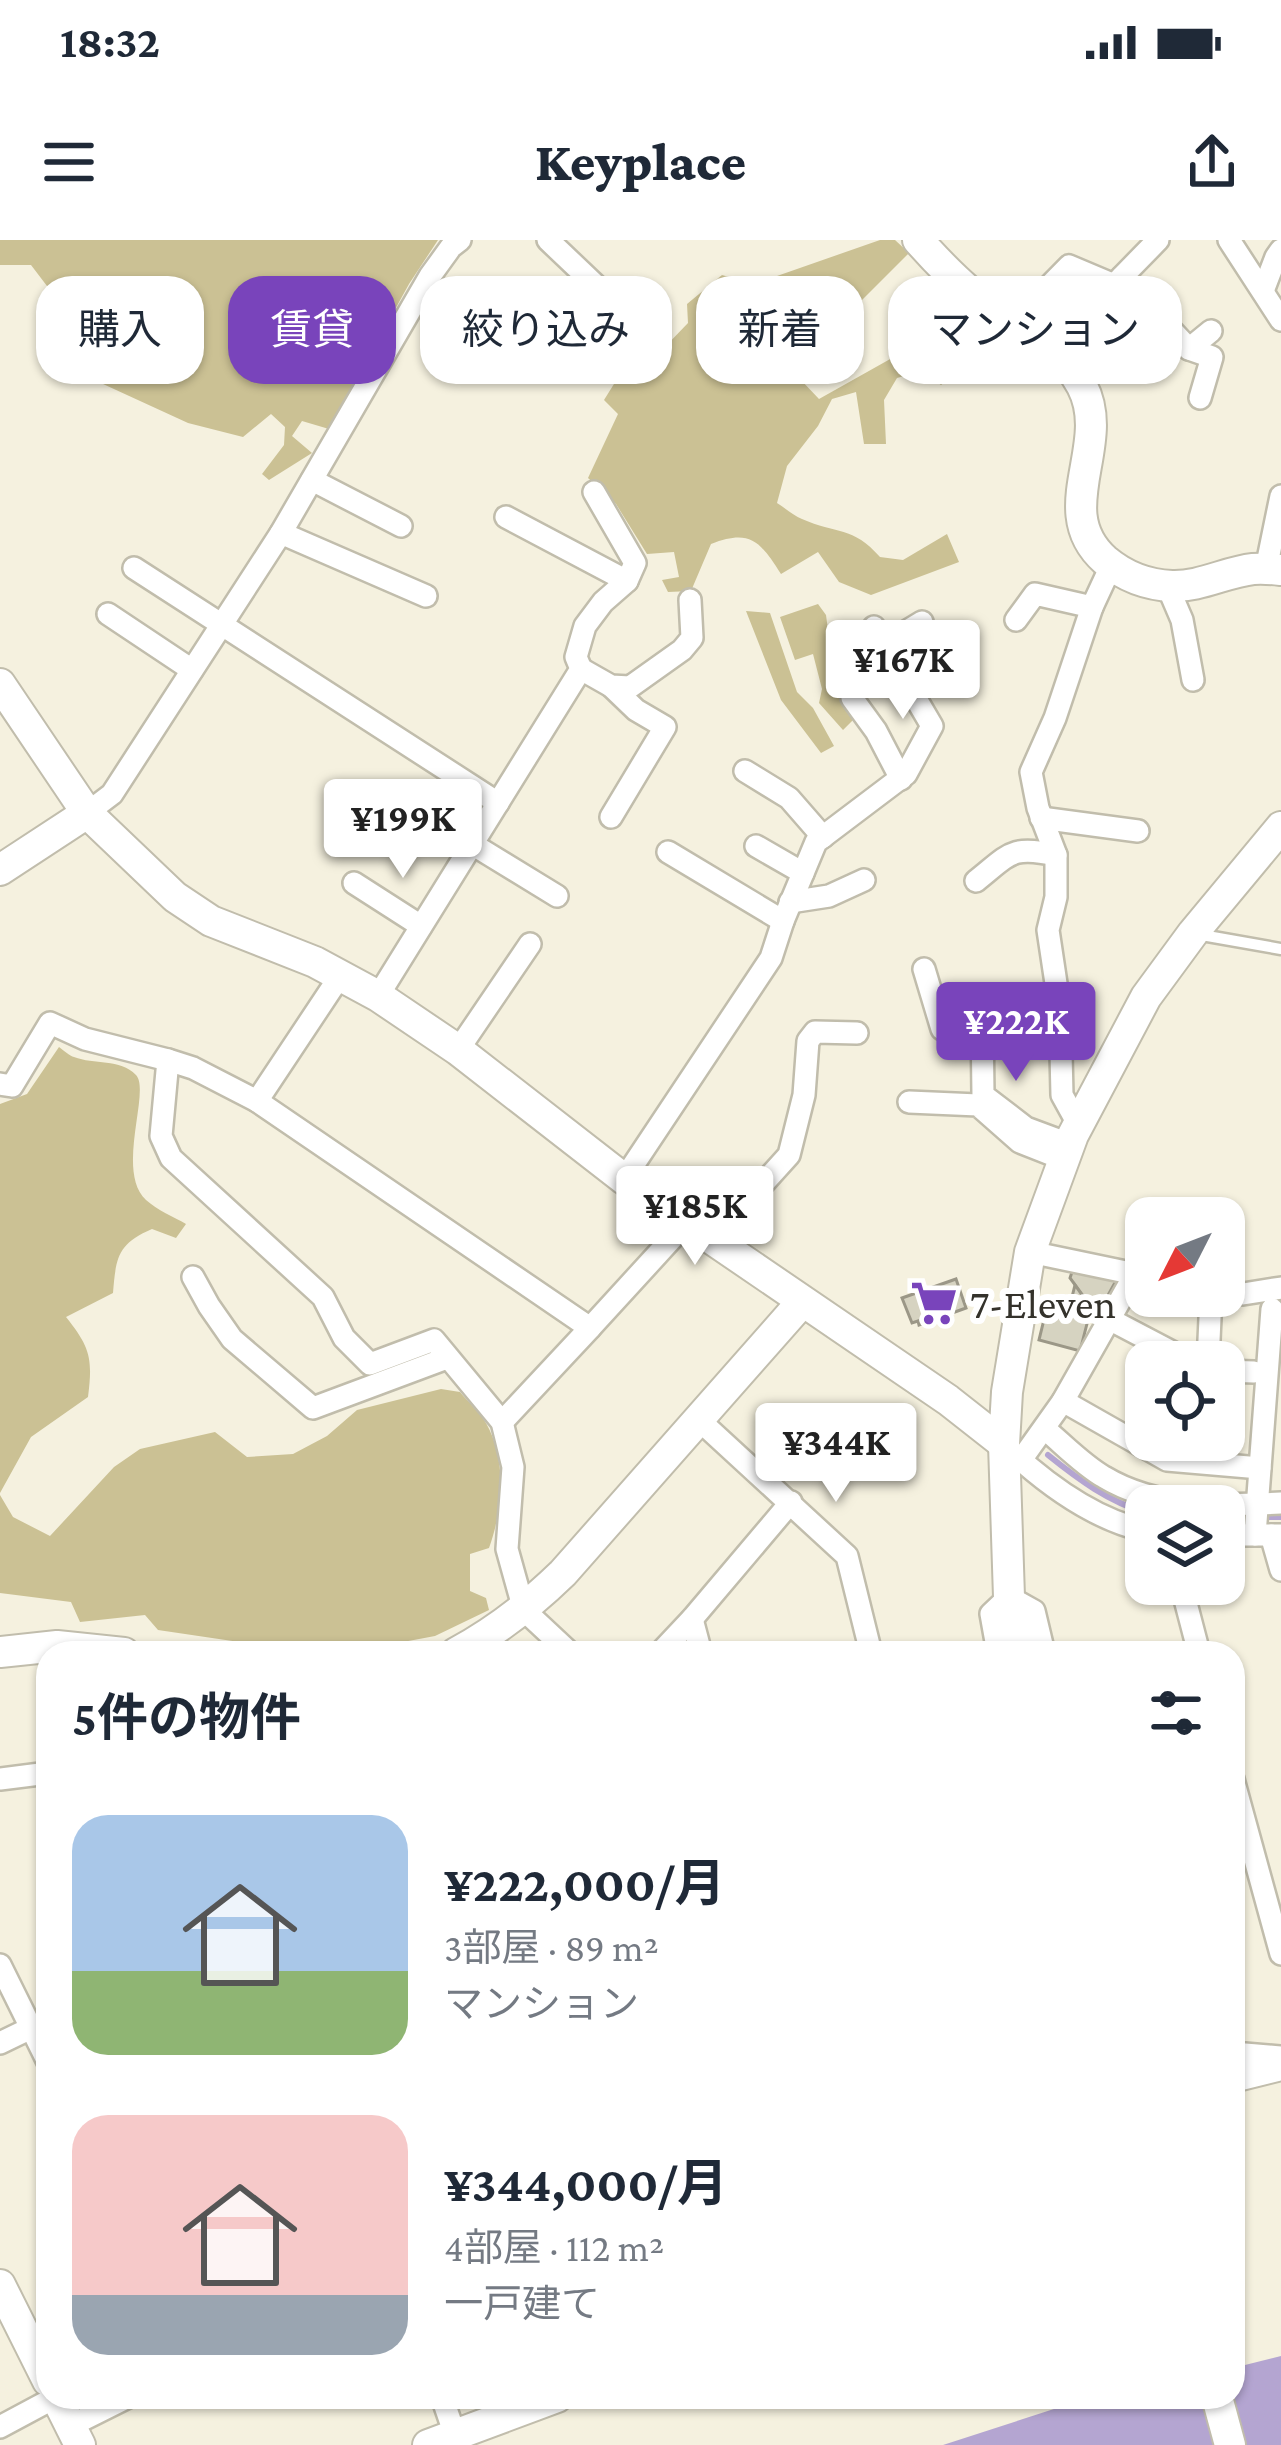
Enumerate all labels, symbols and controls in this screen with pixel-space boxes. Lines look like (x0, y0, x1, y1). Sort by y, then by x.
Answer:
text: 18:32 (60, 17, 160, 67)
icon: menu (36, 129, 102, 195)
icon: share (1179, 129, 1245, 195)
text: Keyplace (535, 132, 746, 192)
chip: 購入 (36, 276, 204, 384)
chip: 賃貸 (228, 276, 396, 384)
chip: 絞り込み (420, 276, 672, 384)
chip: 新着 (696, 276, 864, 384)
chip: マンション (888, 276, 1182, 384)
pin: ¥167K (819, 620, 987, 722)
text: ¥167K (853, 637, 953, 680)
pin: ¥199K (319, 779, 487, 881)
text: ¥199K (351, 796, 455, 839)
pin: ¥222K (932, 982, 1100, 1084)
text: ¥222K (963, 999, 1069, 1042)
pin: ¥185K (611, 1166, 779, 1268)
text: ¥185K (643, 1183, 747, 1226)
north arrow (1125, 1197, 1245, 1317)
map controls (1125, 1197, 1245, 1605)
supermarket icon: 7-Eleven (909, 1278, 959, 1328)
place label: 7-Eleven (970, 1280, 1116, 1327)
button: locate (1125, 1341, 1245, 1461)
pin: ¥344K (752, 1403, 920, 1505)
text: ¥344K (782, 1420, 890, 1463)
button: layers (1125, 1485, 1245, 1605)
icon: filters (1143, 1680, 1209, 1746)
text: 5件の物件 (72, 1689, 301, 1746)
text: ¥222,000/月 (444, 1855, 726, 1912)
icon: home (168, 1863, 312, 2007)
text: 3部屋 · 89 m² (444, 1926, 659, 1969)
text: マンション (444, 1982, 639, 2025)
text: ¥344,000/月 (444, 2155, 728, 2212)
icon: home (168, 2163, 312, 2307)
text: 4部屋 · 112 m² (444, 2226, 664, 2269)
text: 一戸建て (444, 2282, 600, 2325)

